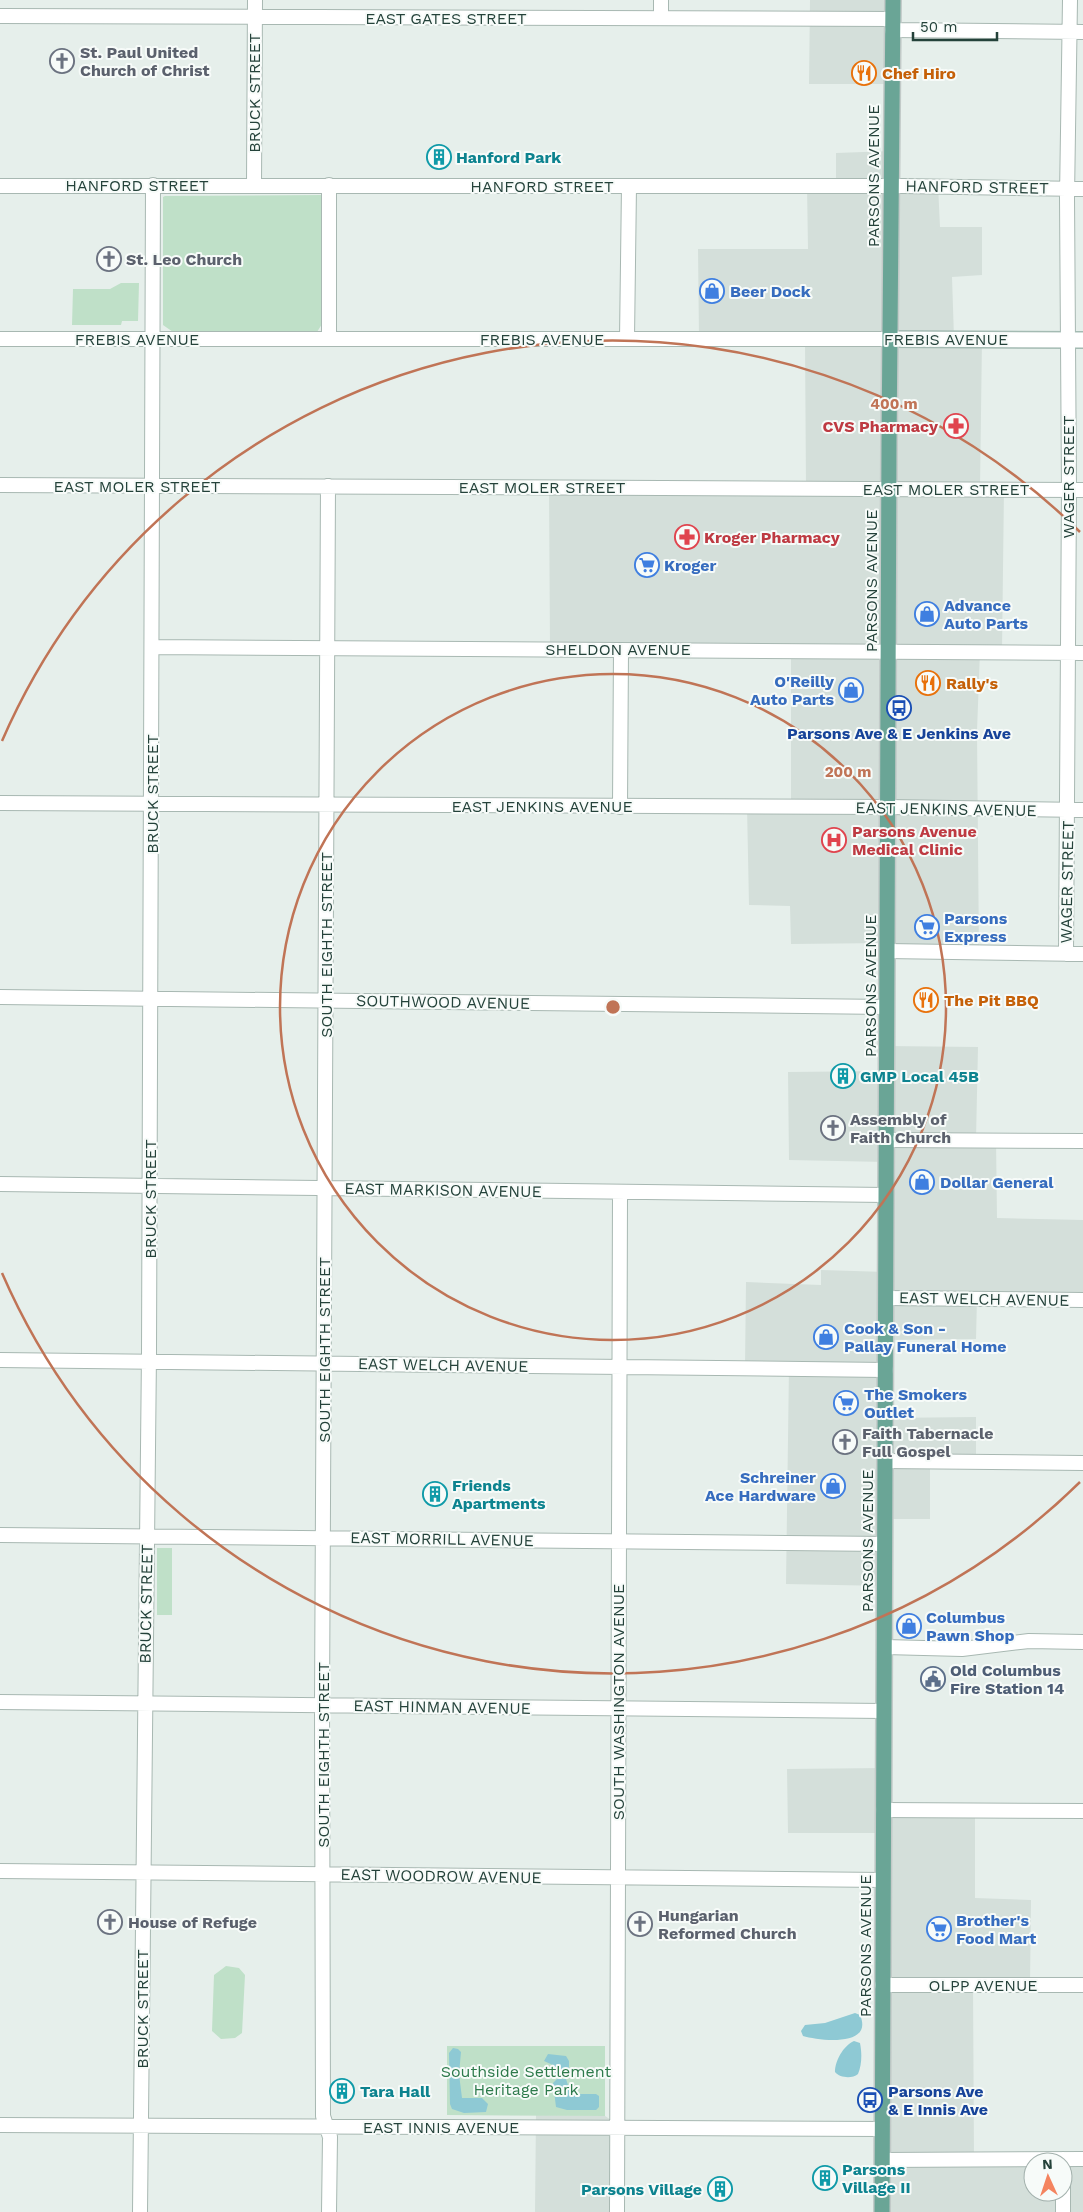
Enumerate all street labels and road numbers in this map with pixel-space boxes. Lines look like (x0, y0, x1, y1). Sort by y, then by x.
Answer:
street label: EAST GATES STREET (365, 9, 527, 28)
street label: BRUCK STREET (245, 33, 264, 153)
street label: PARSONS AVENUE (864, 105, 883, 247)
street label: HANFORD STREET (65, 176, 209, 195)
street label: HANFORD STREET (905, 176, 1049, 198)
street label: HANFORD STREET (470, 177, 614, 196)
street label: FREBIS AVENUE (75, 330, 199, 349)
street label: FREBIS AVENUE (480, 330, 604, 349)
street label: FREBIS AVENUE (884, 330, 1008, 349)
street label: WAGER STREET (1059, 415, 1078, 539)
street label: EAST MOLER STREET (54, 477, 221, 496)
street label: EAST MOLER STREET (459, 478, 626, 497)
street label: EAST MOLER STREET (863, 480, 1030, 499)
street label: PARSONS AVENUE (862, 510, 881, 652)
street label: SHELDON AVENUE (545, 640, 691, 659)
street label: BRUCK STREET (143, 734, 162, 854)
street label: EAST JENKINS AVENUE (451, 797, 633, 816)
street label: EAST JENKINS AVENUE (855, 798, 1037, 820)
street label: WAGER STREET (1056, 820, 1078, 944)
street label: SOUTH EIGHTH STREET (317, 852, 336, 1038)
street label: PARSONS AVENUE (861, 915, 880, 1057)
street label: SOUTHWOOD AVENUE (356, 991, 530, 1013)
street label: BRUCK STREET (141, 1139, 160, 1259)
street label: EAST MARKISON AVENUE (344, 1179, 542, 1201)
street label: SOUTH EIGHTH STREET (315, 1257, 334, 1443)
street label: EAST WELCH AVENUE (899, 1288, 1069, 1310)
street label: EAST WELCH AVENUE (358, 1354, 528, 1376)
street label: PARSONS AVENUE (858, 1470, 877, 1612)
street label: EAST MORRILL AVENUE (350, 1528, 534, 1550)
street label: BRUCK STREET (135, 1544, 157, 1664)
street label: SOUTH WASHINGTON AVENUE (609, 1584, 628, 1820)
street label: SOUTH EIGHTH STREET (314, 1662, 333, 1848)
street label: EAST HINMAN AVENUE (353, 1696, 531, 1718)
street label: EAST WOODROW AVENUE (340, 1865, 542, 1887)
street label: PARSONS AVENUE (856, 1875, 875, 2017)
street label: BRUCK STREET (133, 1949, 152, 2069)
street label: OLPP AVENUE (929, 1976, 1037, 1995)
street label: EAST INNIS AVENUE (363, 2118, 519, 2137)

